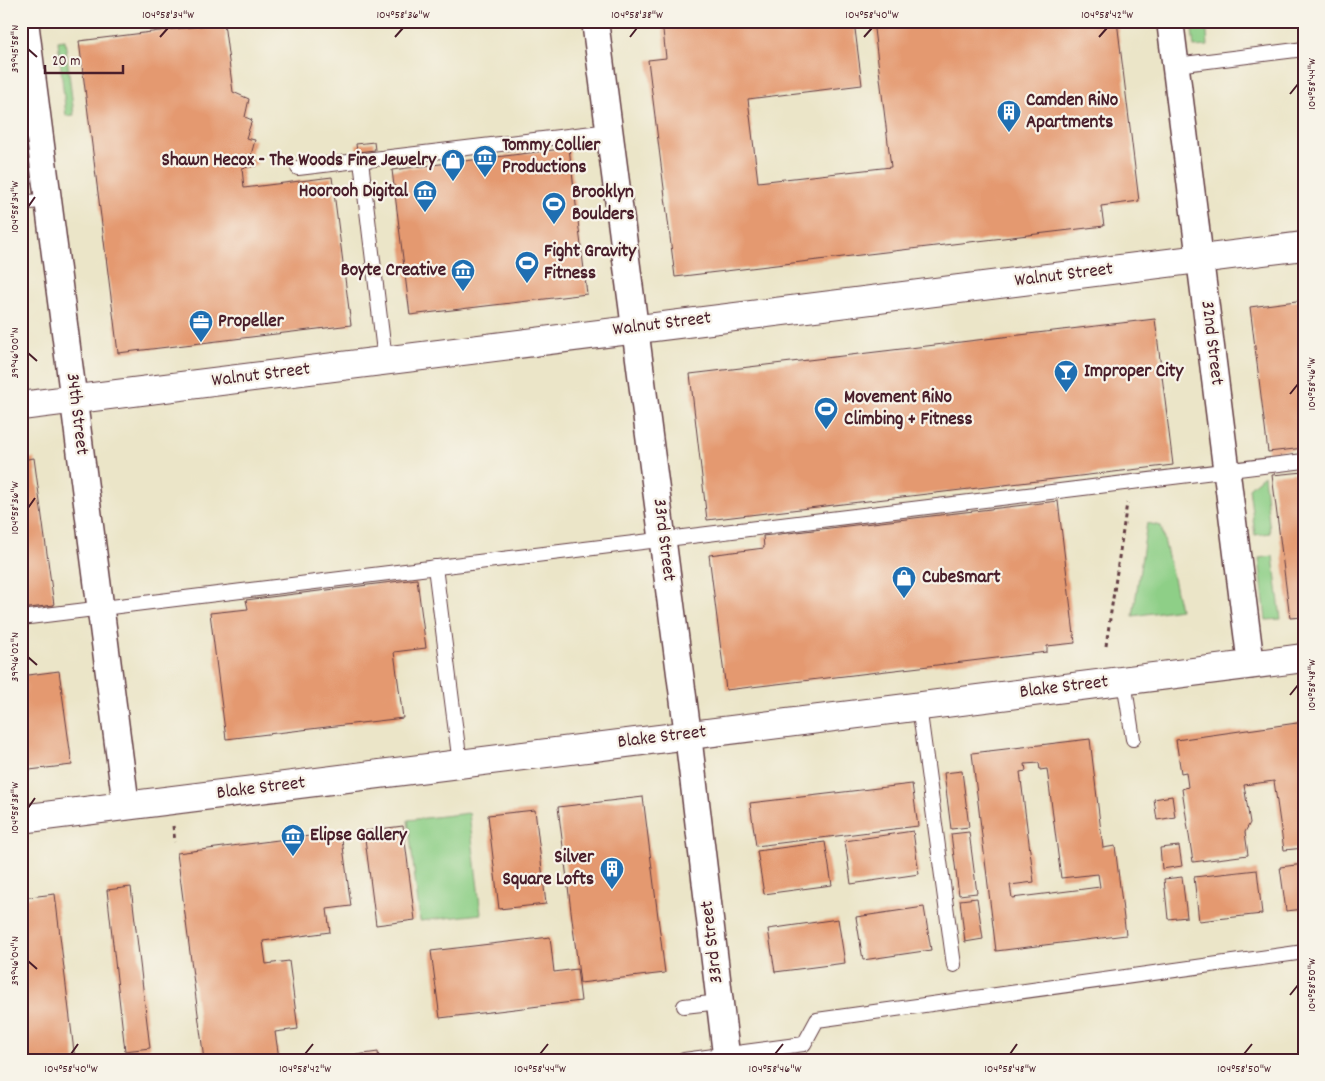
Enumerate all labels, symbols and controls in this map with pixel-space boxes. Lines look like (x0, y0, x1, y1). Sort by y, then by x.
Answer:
text: 104°58'34"W (142, 7, 194, 24)
text: 104°58'36"W (376, 7, 430, 24)
text: 104°58'38"W (611, 7, 663, 24)
text: 104°58'40"W (845, 7, 899, 24)
text: 104°58'42"W (1081, 7, 1133, 24)
text: 39°45'58"N (7, 25, 24, 73)
scale bar (45, 42, 122, 74)
text: 20 m (52, 51, 80, 73)
text: 104°58'44"W (1304, 58, 1321, 110)
place label: Camden RiNo Apartments (1026, 88, 1119, 137)
building icon: Camden RiNo Apartments (996, 99, 1022, 133)
place label: Tommy Collier Productions (502, 133, 601, 182)
museum icon: Tommy Collier Productions (472, 144, 498, 178)
place label: Shawn Hecox - The Woods Fine Jewelry (162, 148, 437, 175)
shop icon: Shawn Hecox - The Woods Fine Jewelry (440, 148, 466, 182)
place label: Hoorooh Digital (299, 179, 408, 206)
museum icon: Hoorooh Digital (412, 179, 438, 213)
place label: Brooklyn Boulders (572, 180, 635, 229)
text: 104°58'34"W (7, 181, 24, 233)
sports icon: Brooklyn Boulders (541, 191, 567, 225)
place label: Fight Gravity Fitness (544, 239, 637, 288)
sports icon: Fight Gravity Fitness (514, 250, 540, 284)
street label: Walnut Street (1013, 257, 1115, 295)
place label: Boyte Creative (341, 258, 446, 285)
museum icon: Boyte Creative (450, 258, 476, 292)
street label: 32nd Street (1192, 299, 1230, 387)
street label: Walnut Street (611, 306, 713, 344)
office icon: Propeller (188, 309, 214, 343)
place label: Propeller (218, 309, 285, 336)
text: 39°46'00"N (7, 327, 24, 379)
street label: Walnut Street (210, 357, 312, 395)
text: 104°58'46"W (1304, 358, 1321, 410)
bar icon: Improper City (1053, 359, 1079, 393)
place label: Improper City (1084, 359, 1185, 386)
street label: 34th Street (58, 371, 94, 457)
place label: Movement RiNo Climbing + Fitness (844, 385, 973, 434)
sports icon: Movement RiNo Climbing + Fitness (813, 396, 839, 430)
text: 104°58'36"W (7, 481, 24, 535)
street label: 33rd Street (645, 497, 681, 583)
shop icon: CubeSmart (891, 565, 917, 599)
place label: CubeSmart (922, 565, 1001, 592)
text: 39°46'02"N (7, 632, 24, 682)
text: 104°58'48"W (1304, 659, 1321, 711)
street label: Blake Street (1018, 669, 1110, 707)
street label: Blake Street (616, 719, 708, 757)
street label: Blake Street (215, 770, 307, 808)
text: 104°58'38"W (7, 782, 24, 834)
museum icon: Elipse Gallery (280, 823, 306, 857)
place label: Elipse Gallery (310, 823, 408, 850)
place label: Silver Square Lofts (502, 845, 595, 894)
building icon: Silver Square Lofts (599, 856, 625, 890)
street label: 33rd Street (695, 899, 731, 985)
text: 39°46'04"N (7, 936, 24, 986)
text: 104°58'50"W (1304, 958, 1321, 1012)
text: 104°58'40"W (44, 1061, 98, 1078)
text: 104°58'42"W (279, 1061, 331, 1078)
text: 104°58'44"W (514, 1061, 566, 1078)
text: 104°58'46"W (749, 1061, 801, 1078)
text: 104°58'48"W (984, 1061, 1036, 1078)
text: 104°58'50"W (1217, 1061, 1271, 1078)

